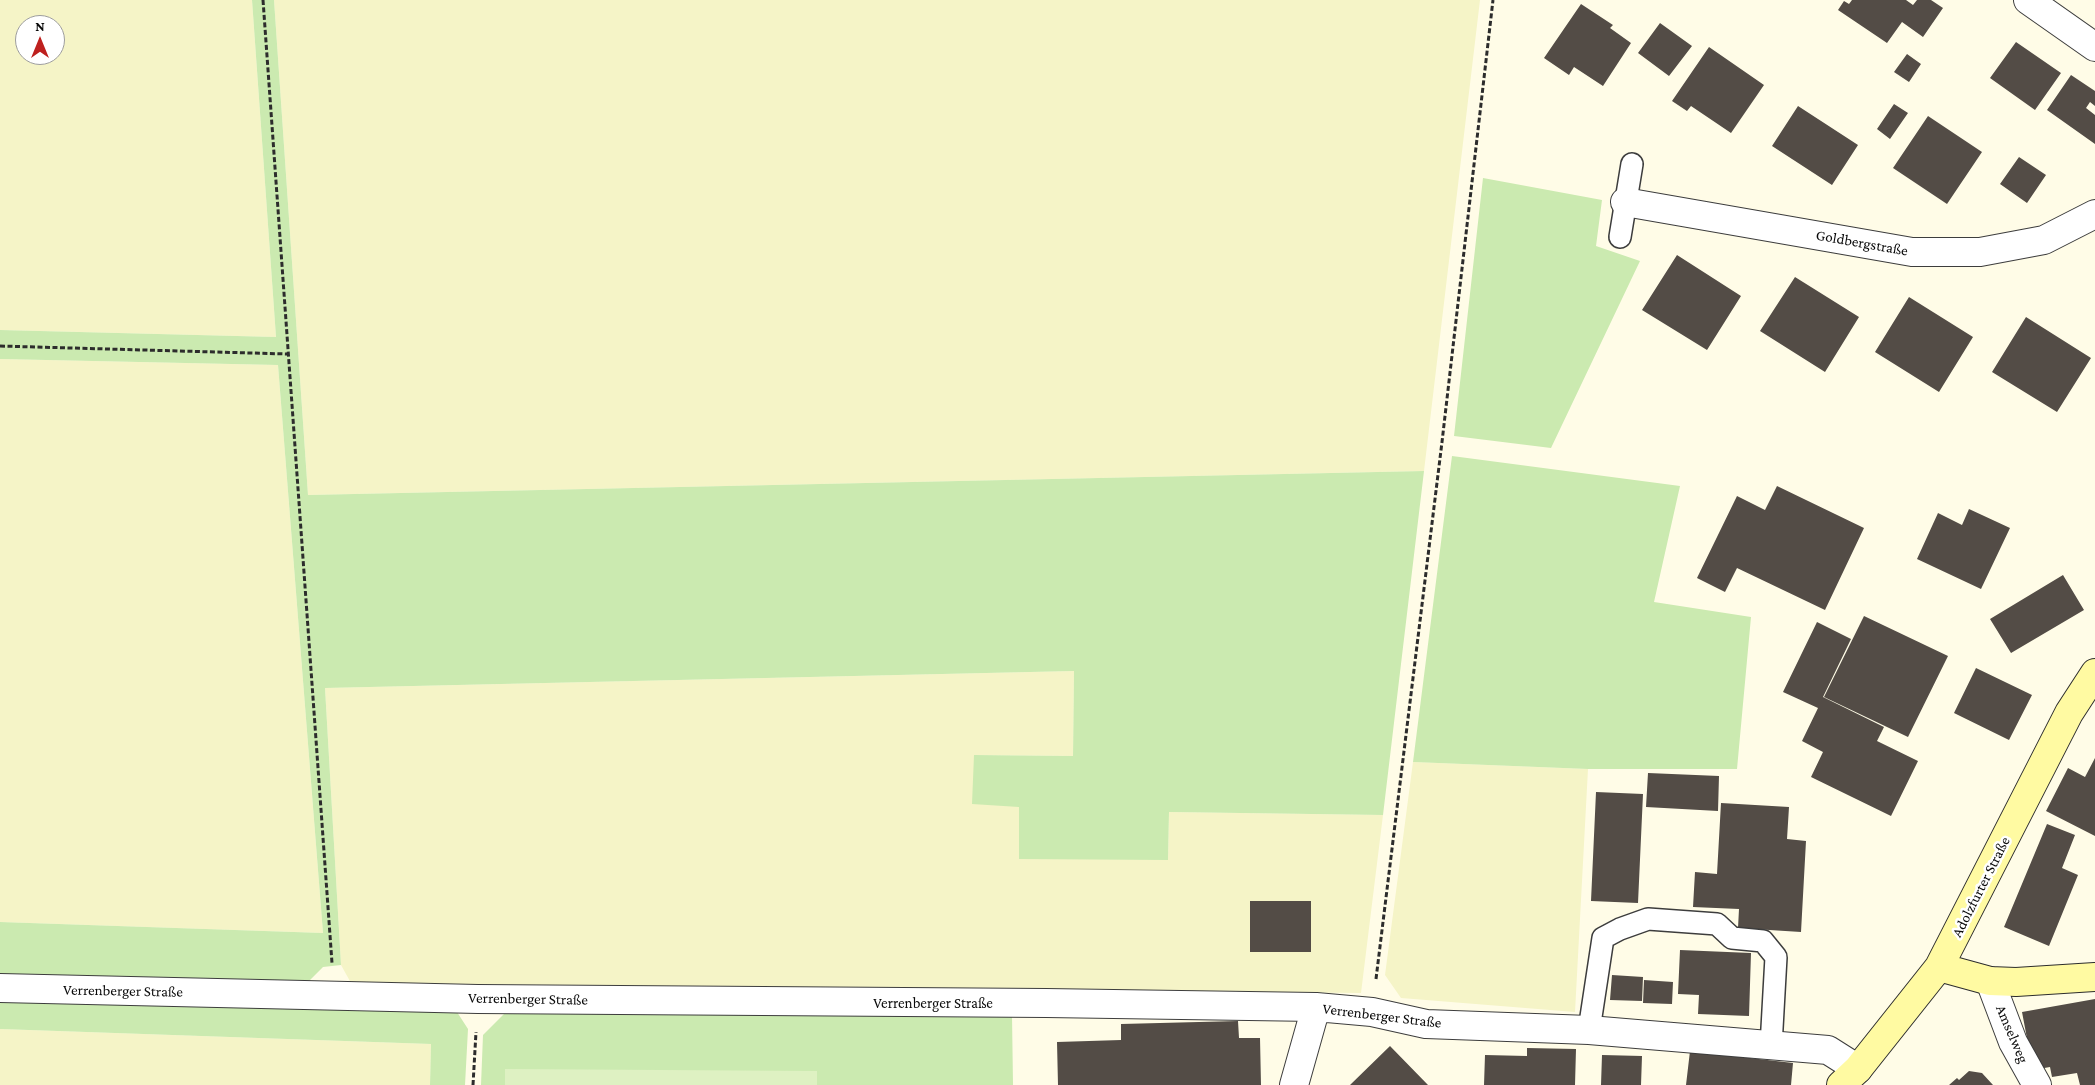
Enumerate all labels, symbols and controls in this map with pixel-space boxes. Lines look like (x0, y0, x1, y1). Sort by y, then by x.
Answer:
north arrow (15, 15, 65, 65)
text: N (35, 18, 45, 34)
street label: Goldbergstraße (1815, 226, 1909, 260)
street label: Adolzfurter Straße (1948, 834, 2014, 940)
street label: Verrenberger Straße (63, 981, 183, 1001)
street label: Verrenberger Straße (468, 989, 588, 1009)
street label: Verrenberger Straße (873, 994, 993, 1012)
street label: Verrenberger Straße (1322, 1000, 1442, 1032)
street label: Amselweg (1992, 1002, 2032, 1066)

